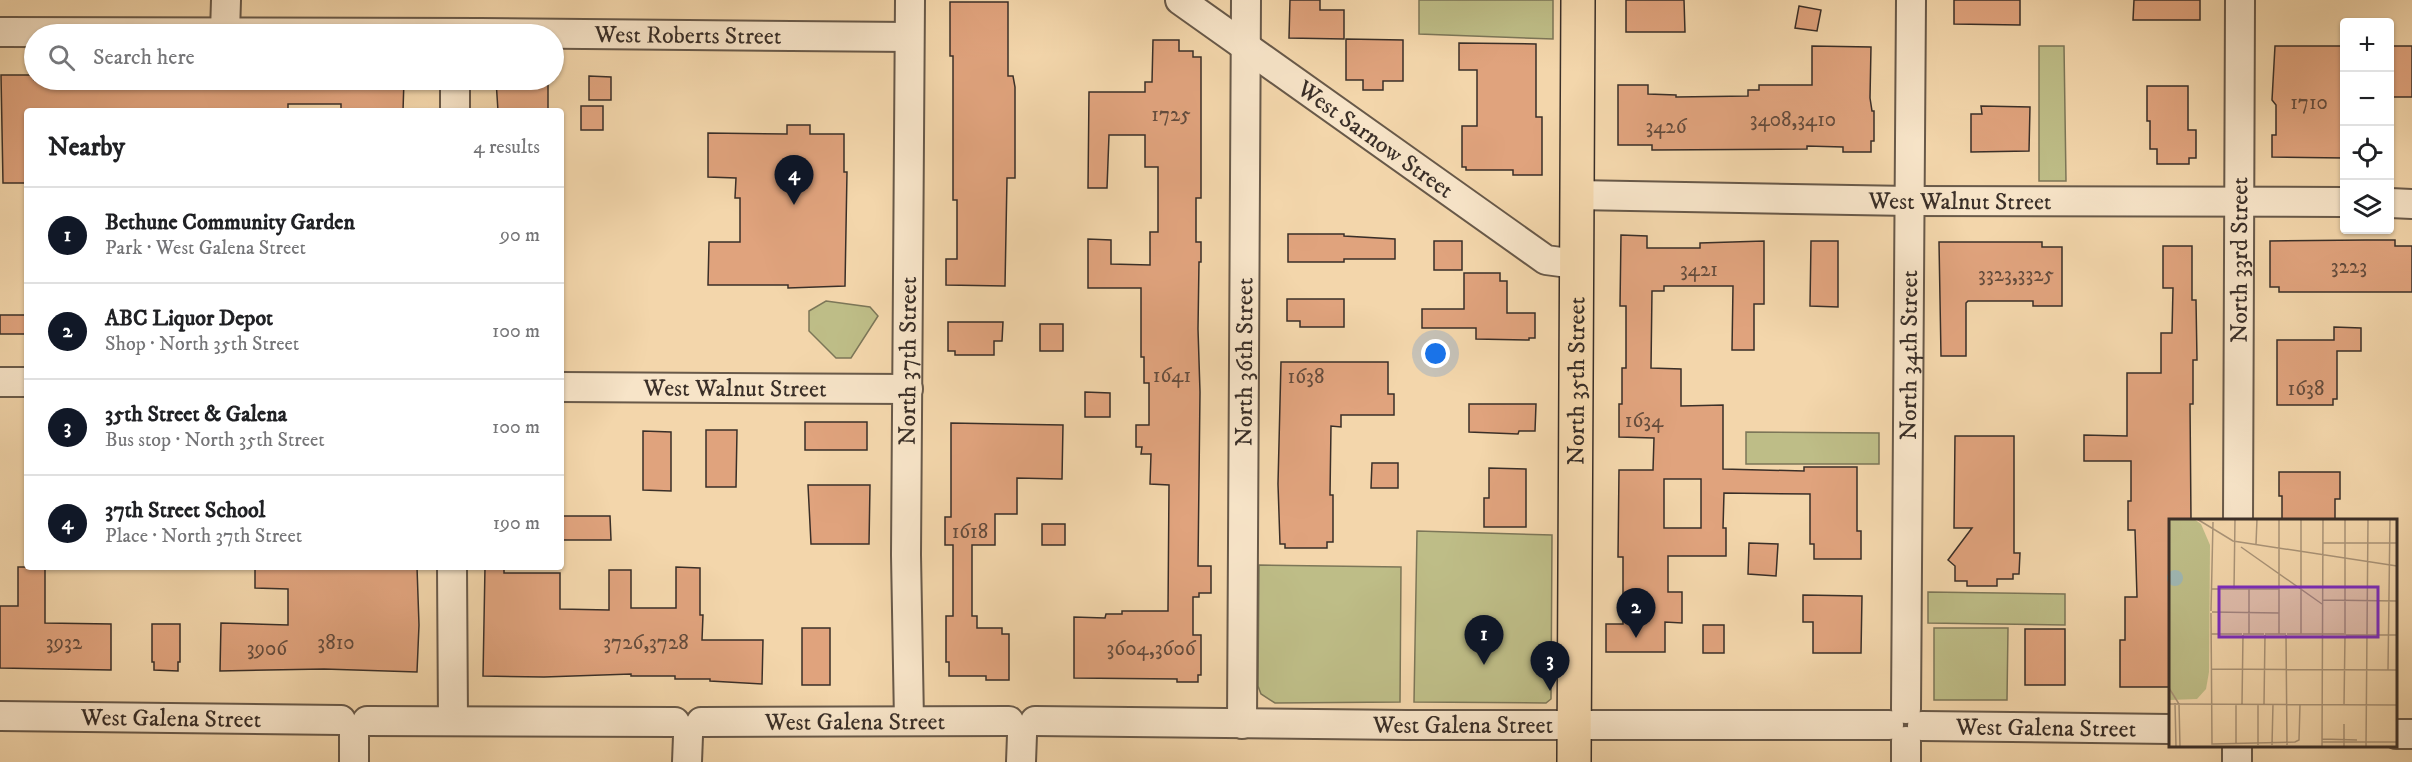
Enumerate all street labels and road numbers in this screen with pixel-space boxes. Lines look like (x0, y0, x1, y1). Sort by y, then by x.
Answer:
street label: West Roberts Street (593, 20, 782, 52)
street label: West Sarnow Street (1290, 73, 1459, 206)
street label: North 33rd Street (2225, 177, 2255, 343)
street label: West Walnut Street (1867, 186, 2052, 217)
street label: North 34th Street (1894, 270, 1925, 440)
street label: North 37th Street (893, 276, 924, 446)
street label: North 36th Street (1230, 277, 1260, 447)
street label: North 35th Street (1562, 296, 1592, 465)
street label: West Walnut Street (642, 373, 827, 405)
street label: West Galena Street (80, 703, 262, 735)
street label: West Galena Street (764, 707, 946, 738)
street label: West Galena Street (1372, 711, 1553, 741)
street label: West Galena Street (1955, 712, 2137, 745)

